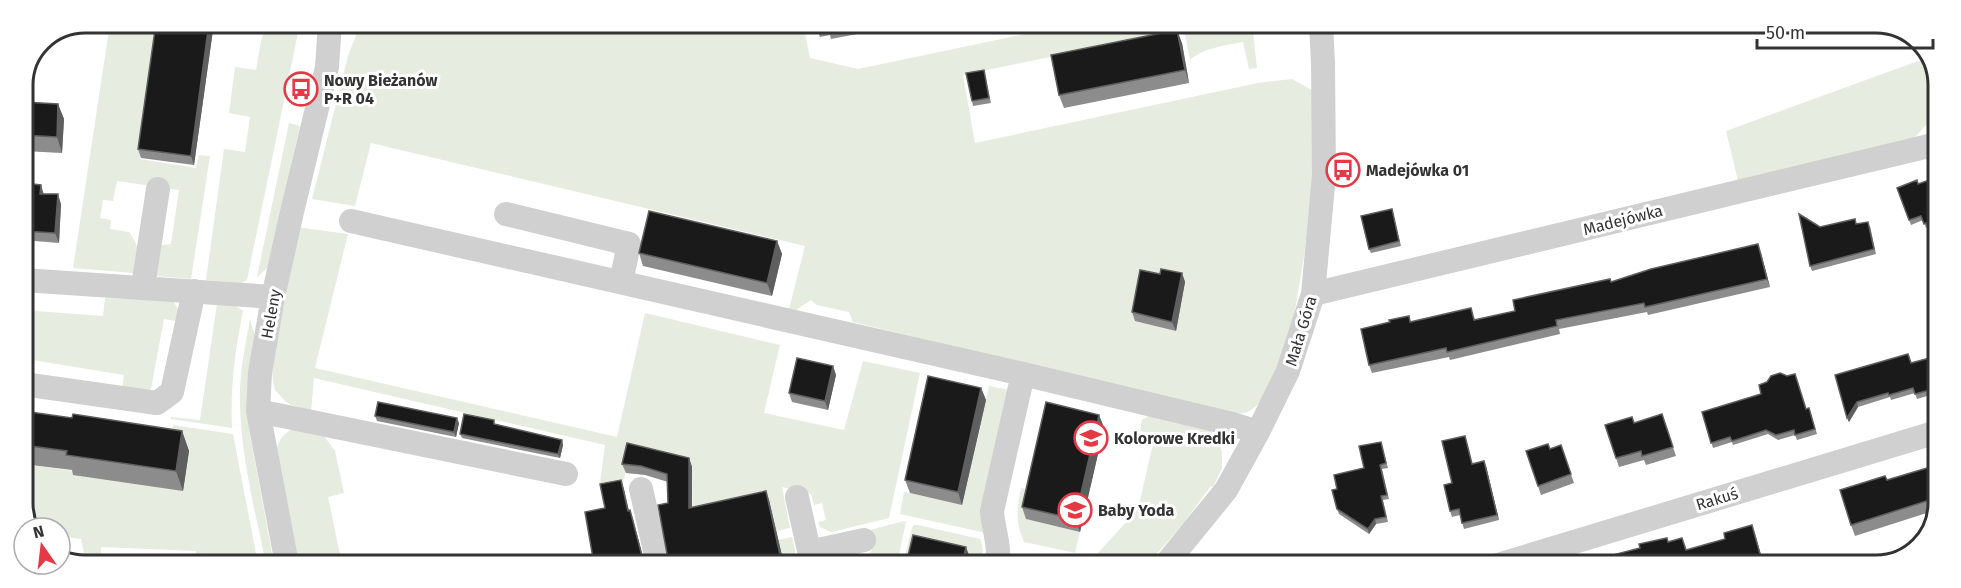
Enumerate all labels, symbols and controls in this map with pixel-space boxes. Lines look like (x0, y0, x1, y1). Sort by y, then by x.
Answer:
scale bar (1757, 12, 1932, 50)
text: 50 m (1766, 22, 1805, 44)
bus stop icon: Nowy Bieżanów P+R 04 (283, 71, 319, 107)
place label: Nowy Bieżanów P+R 04 (324, 71, 438, 108)
bus stop icon: Madejówka 01 (1325, 152, 1361, 188)
place label: Madejówka 01 (1366, 161, 1469, 180)
street label: Madejówka (1581, 201, 1665, 239)
street label: Heleny (257, 288, 285, 340)
street label: Mała Góra (1281, 294, 1321, 368)
school or university icon: Kolorowe Kredki (1073, 420, 1109, 456)
place label: Kolorowe Kredki (1114, 429, 1235, 448)
street label: Rakuś (1694, 484, 1740, 514)
school or university icon: Baby Yoda (1057, 492, 1093, 528)
place label: Baby Yoda (1098, 501, 1175, 520)
north arrow (12, 516, 72, 576)
text: N (31, 521, 46, 542)

